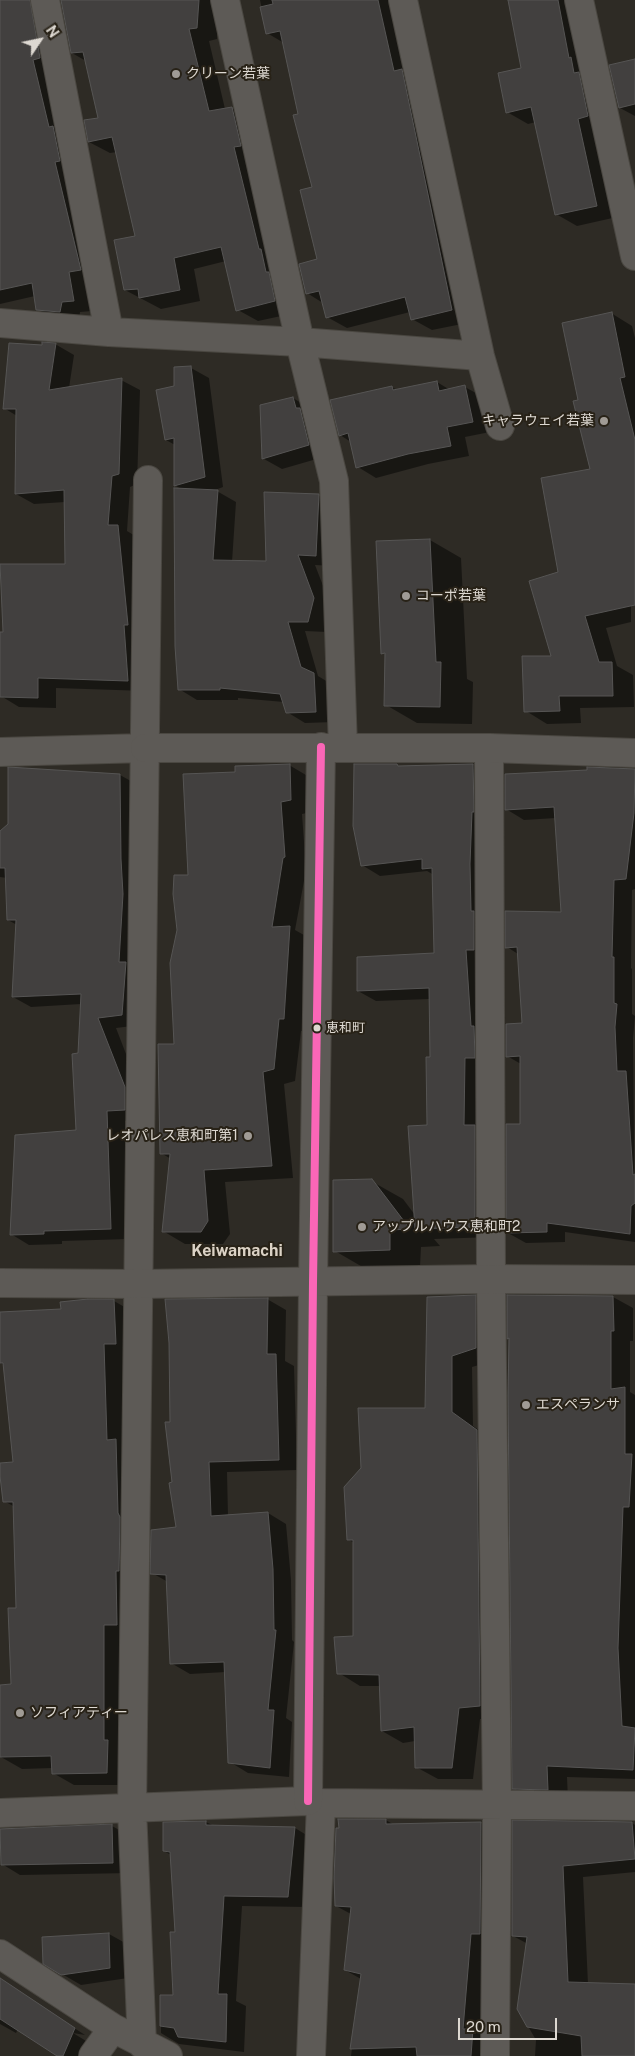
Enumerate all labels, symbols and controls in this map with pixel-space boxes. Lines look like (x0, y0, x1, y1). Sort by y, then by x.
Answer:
north arrow (15, 15, 65, 65)
text: N (43, 23, 62, 41)
place label: クリーン若葉 (186, 66, 270, 82)
marker: クリーン若葉 (170, 68, 182, 80)
place label: キャラウェイ若葉 (482, 413, 594, 429)
marker: キャラウェイ若葉 (598, 415, 610, 427)
place label: コーポ若葉 (416, 588, 486, 604)
marker: コーポ若葉 (400, 590, 412, 602)
place label: 恵和町 (326, 1020, 365, 1036)
marker: 恵和町 (312, 1023, 322, 1033)
place label: レオパレス恵和町第1 (106, 1128, 238, 1144)
marker: レオパレス恵和町第1 (242, 1130, 254, 1142)
place label: アップルハウス恵和町2 (372, 1219, 520, 1235)
marker: アップルハウス恵和町2 (356, 1221, 368, 1233)
district label: Keiwamachi (191, 1241, 283, 1261)
place label: エスペランサ (536, 1397, 620, 1413)
marker: エスペランサ (520, 1399, 532, 1411)
place label: ソフィアティー (30, 1705, 128, 1721)
marker: ソフィアティー (14, 1707, 26, 1719)
scale bar (460, 2008, 559, 2040)
text: 20 m (466, 2018, 501, 2035)

